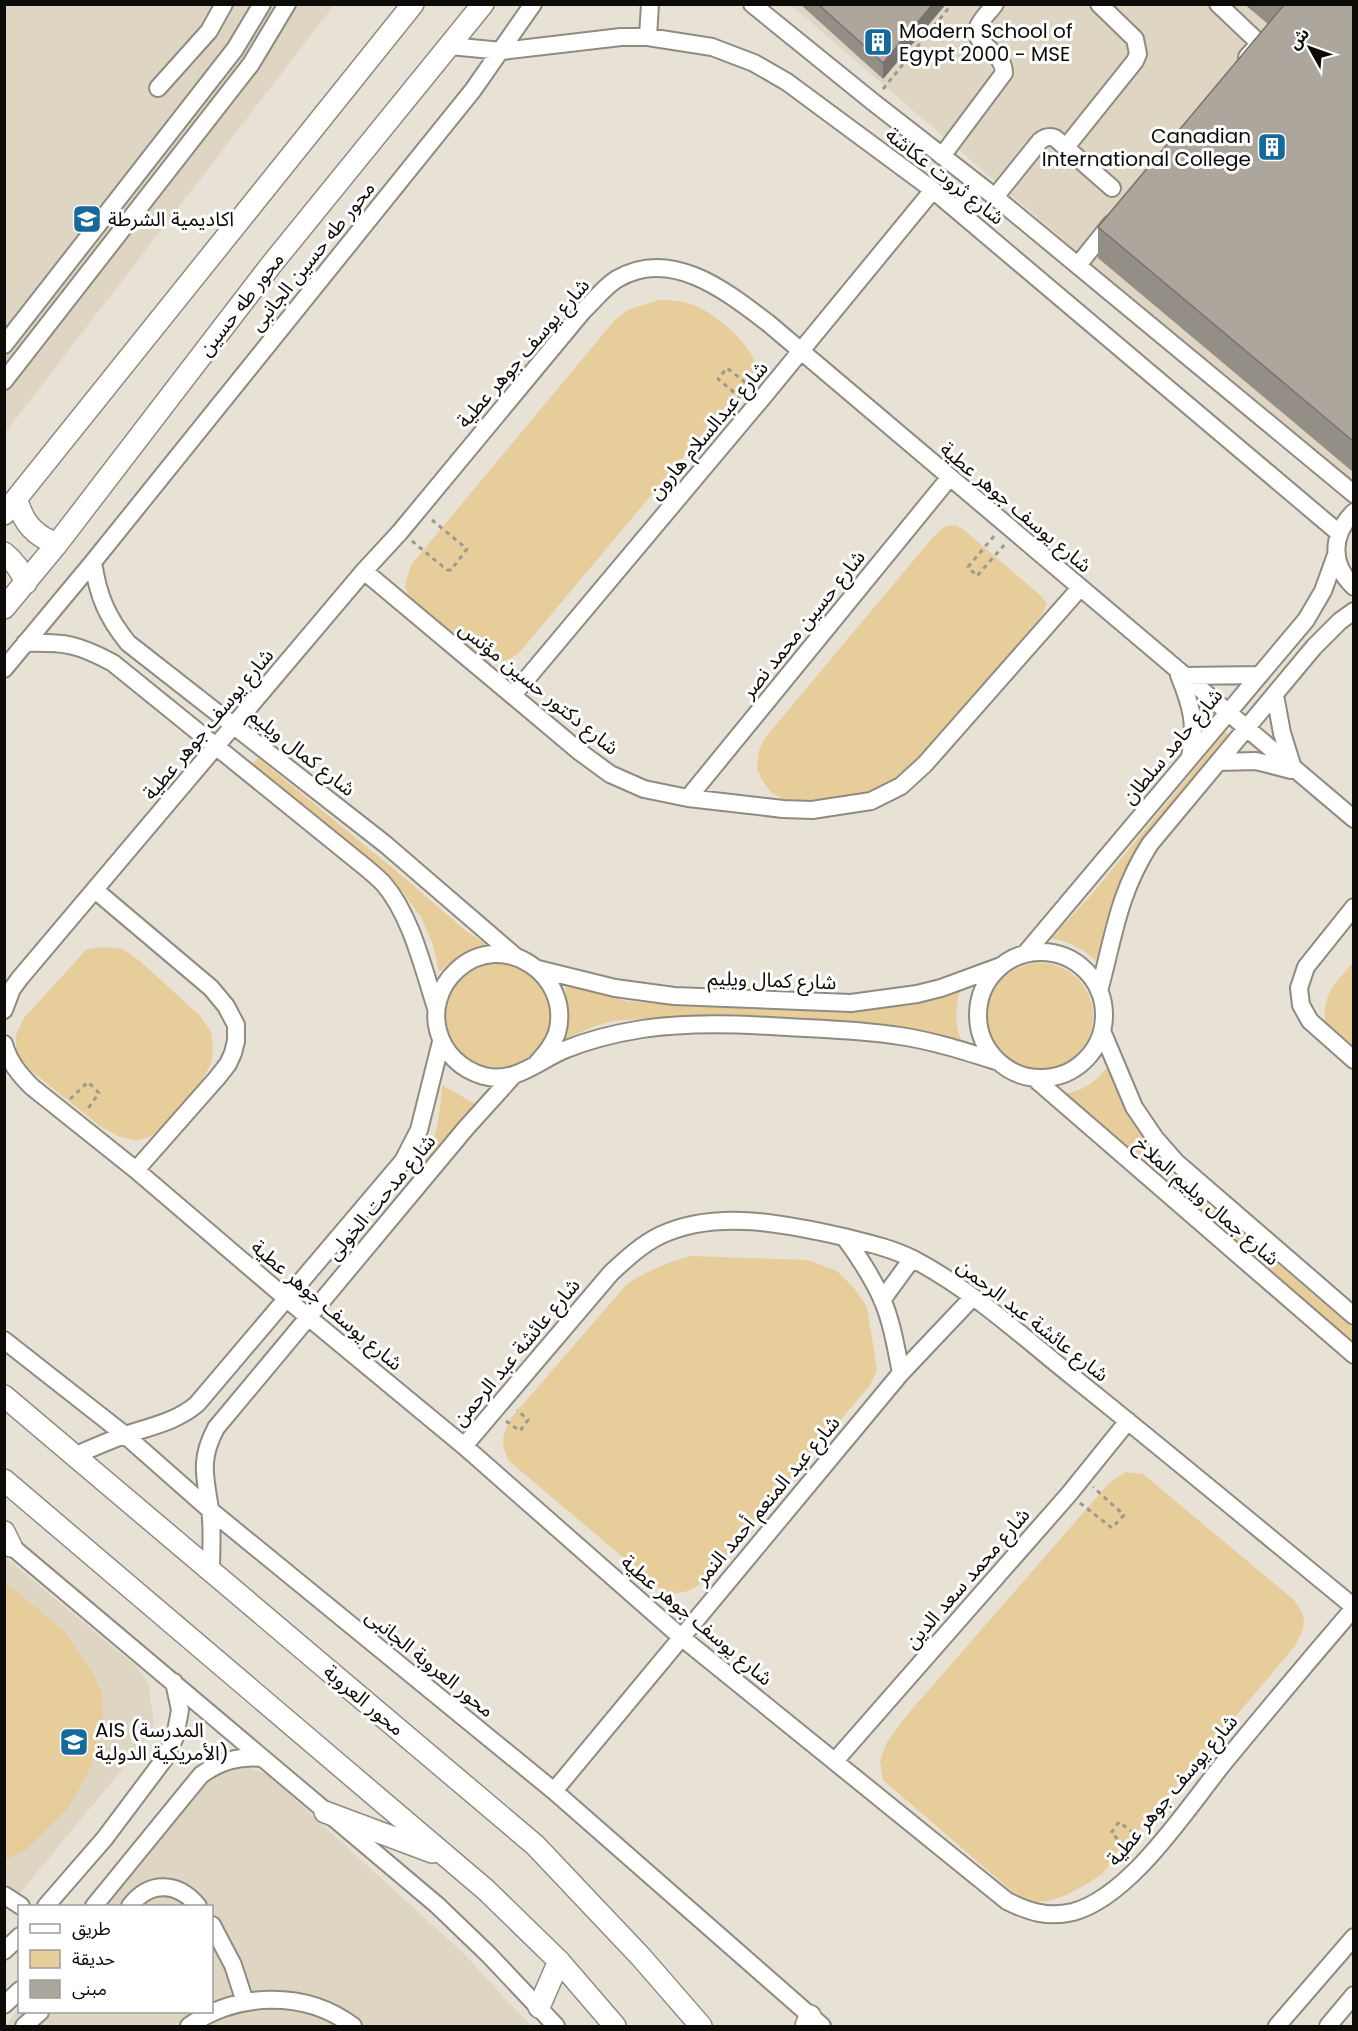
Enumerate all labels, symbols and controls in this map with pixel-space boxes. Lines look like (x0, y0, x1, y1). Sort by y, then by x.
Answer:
place label: Modern School of Egypt 2000 - MSE (899, 17, 1072, 68)
north arrow (1280, 18, 1340, 78)
text: ش (1283, 23, 1315, 54)
building icon: Modern School of Egypt 2000 - MSE (862, 26, 894, 58)
street label: شارع ثروت عكاشة (879, 121, 1010, 232)
place label: Canadian International College (1042, 122, 1251, 173)
building icon: Canadian International College (1256, 131, 1288, 163)
street label: محور طه حسين الجانبى (243, 175, 381, 337)
school or university icon: اكاديمية الشرطة (71, 203, 103, 235)
place label: اكاديمية الشرطة (108, 205, 234, 233)
street label: محور طه حسين (192, 246, 290, 362)
street label: شارع يوسف جوهر عطية (450, 272, 597, 435)
street label: شارع عبدالسلام هارون (642, 355, 775, 506)
street label: شارع يوسف جوهر عطية (934, 435, 1098, 580)
street label: شارع حسين محمد نصر (734, 544, 872, 706)
street label: شارع دكتور حسين مؤنس (452, 615, 625, 762)
street label: شارع يوسف جوهر عطية (136, 642, 281, 806)
street label: شارع حامد سلطان (1115, 682, 1230, 811)
street label: شارع كمال ويليم (242, 701, 361, 803)
street label: شارع كمال ويليم (707, 964, 837, 997)
street label: شارع مدحت الخولى (320, 1128, 443, 1267)
street label: شارع جمال ويليم الملاخ (1128, 1130, 1286, 1273)
street label: شارع يوسف جوهر عطية (245, 1233, 409, 1378)
street label: شارع عائشة عبد الرحمن (951, 1252, 1115, 1389)
street label: شارع عائشة عبد الرحمن (446, 1272, 587, 1433)
street label: شارع عبد المنعم أحمد النمر (687, 1409, 847, 1592)
street label: شارع محمد سعد الدين (898, 1502, 1037, 1655)
street label: شارع يوسف جوهر عطية (615, 1548, 779, 1693)
street label: محور العروبة الجانبى (361, 1604, 499, 1722)
street label: محور العروبة (319, 1659, 409, 1741)
street label: شارع يوسف جوهر عطية (1100, 1708, 1245, 1872)
place label: AIS (المدرسة الأمريكية الدولية) (95, 1716, 229, 1767)
school or university icon: AIS (المدرسة الأمريكية الدولية) (58, 1726, 90, 1758)
legend (18, 1905, 213, 2013)
text: طريق (72, 1916, 111, 1941)
text: حديقة (72, 1946, 115, 1971)
text: مبنى (72, 1976, 107, 2001)

